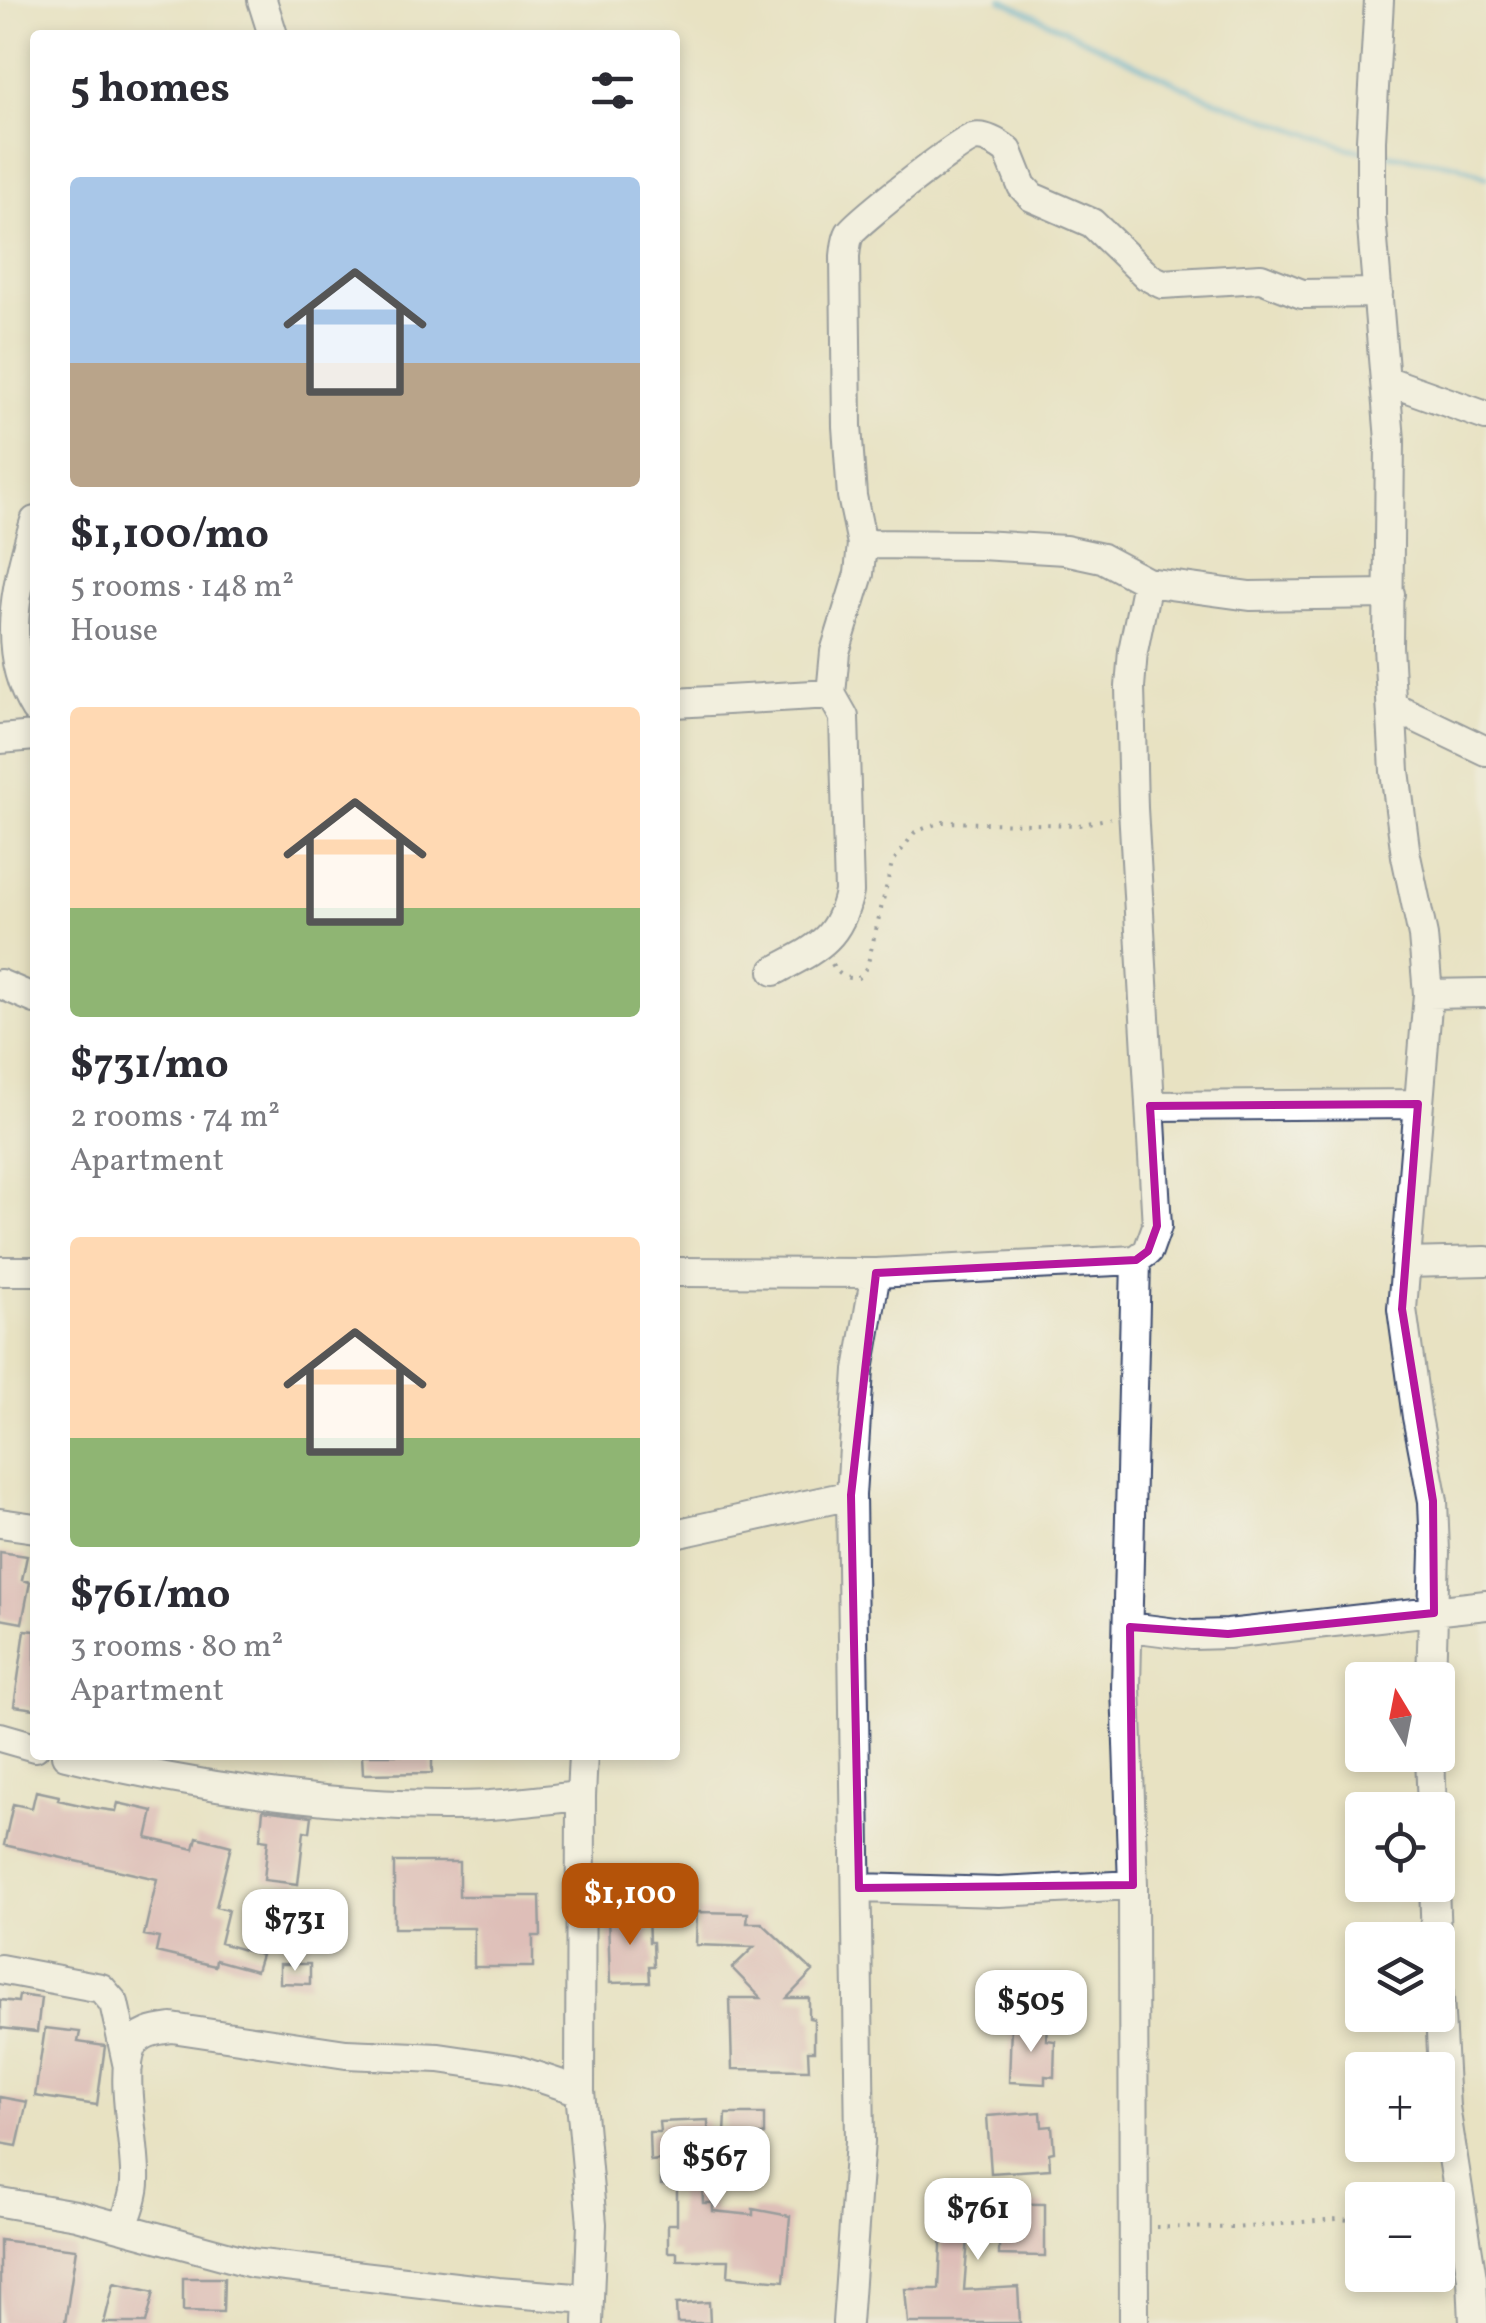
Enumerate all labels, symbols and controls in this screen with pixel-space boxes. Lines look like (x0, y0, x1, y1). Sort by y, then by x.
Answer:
text: 5 homes (70, 61, 230, 120)
icon: filters (585, 63, 640, 118)
icon: home (265, 242, 445, 422)
text: $1,100/mo (70, 507, 269, 566)
text: 5 rooms · 148 m² (70, 566, 294, 610)
text: House (70, 610, 158, 654)
icon: home (265, 772, 445, 952)
text: $731/mo (70, 1037, 229, 1096)
text: 2 rooms · 74 m² (70, 1096, 280, 1140)
text: Apartment (70, 1140, 224, 1184)
icon: home (265, 1302, 445, 1482)
text: $761/mo (70, 1567, 231, 1626)
text: 3 rooms · 80 m² (70, 1626, 283, 1670)
north arrow (1345, 1662, 1455, 1772)
map controls (1345, 1662, 1455, 2292)
text: Apartment (70, 1670, 224, 1714)
button: locate (1345, 1792, 1455, 1902)
pin: $1,100 (549, 1863, 711, 1948)
text: $1,100 (584, 1873, 676, 1917)
pin: $731 (236, 1889, 354, 1974)
text: $731 (264, 1899, 326, 1943)
button: layers (1345, 1922, 1455, 2032)
pin: $505 (972, 1970, 1090, 2055)
text: $505 (997, 1980, 1065, 2024)
button: + (1345, 2052, 1455, 2162)
pin: $567 (656, 2126, 774, 2211)
text: $567 (682, 2136, 748, 2180)
pin: $761 (919, 2178, 1037, 2263)
button: − (1345, 2182, 1455, 2292)
text: $761 (946, 2188, 1010, 2232)

